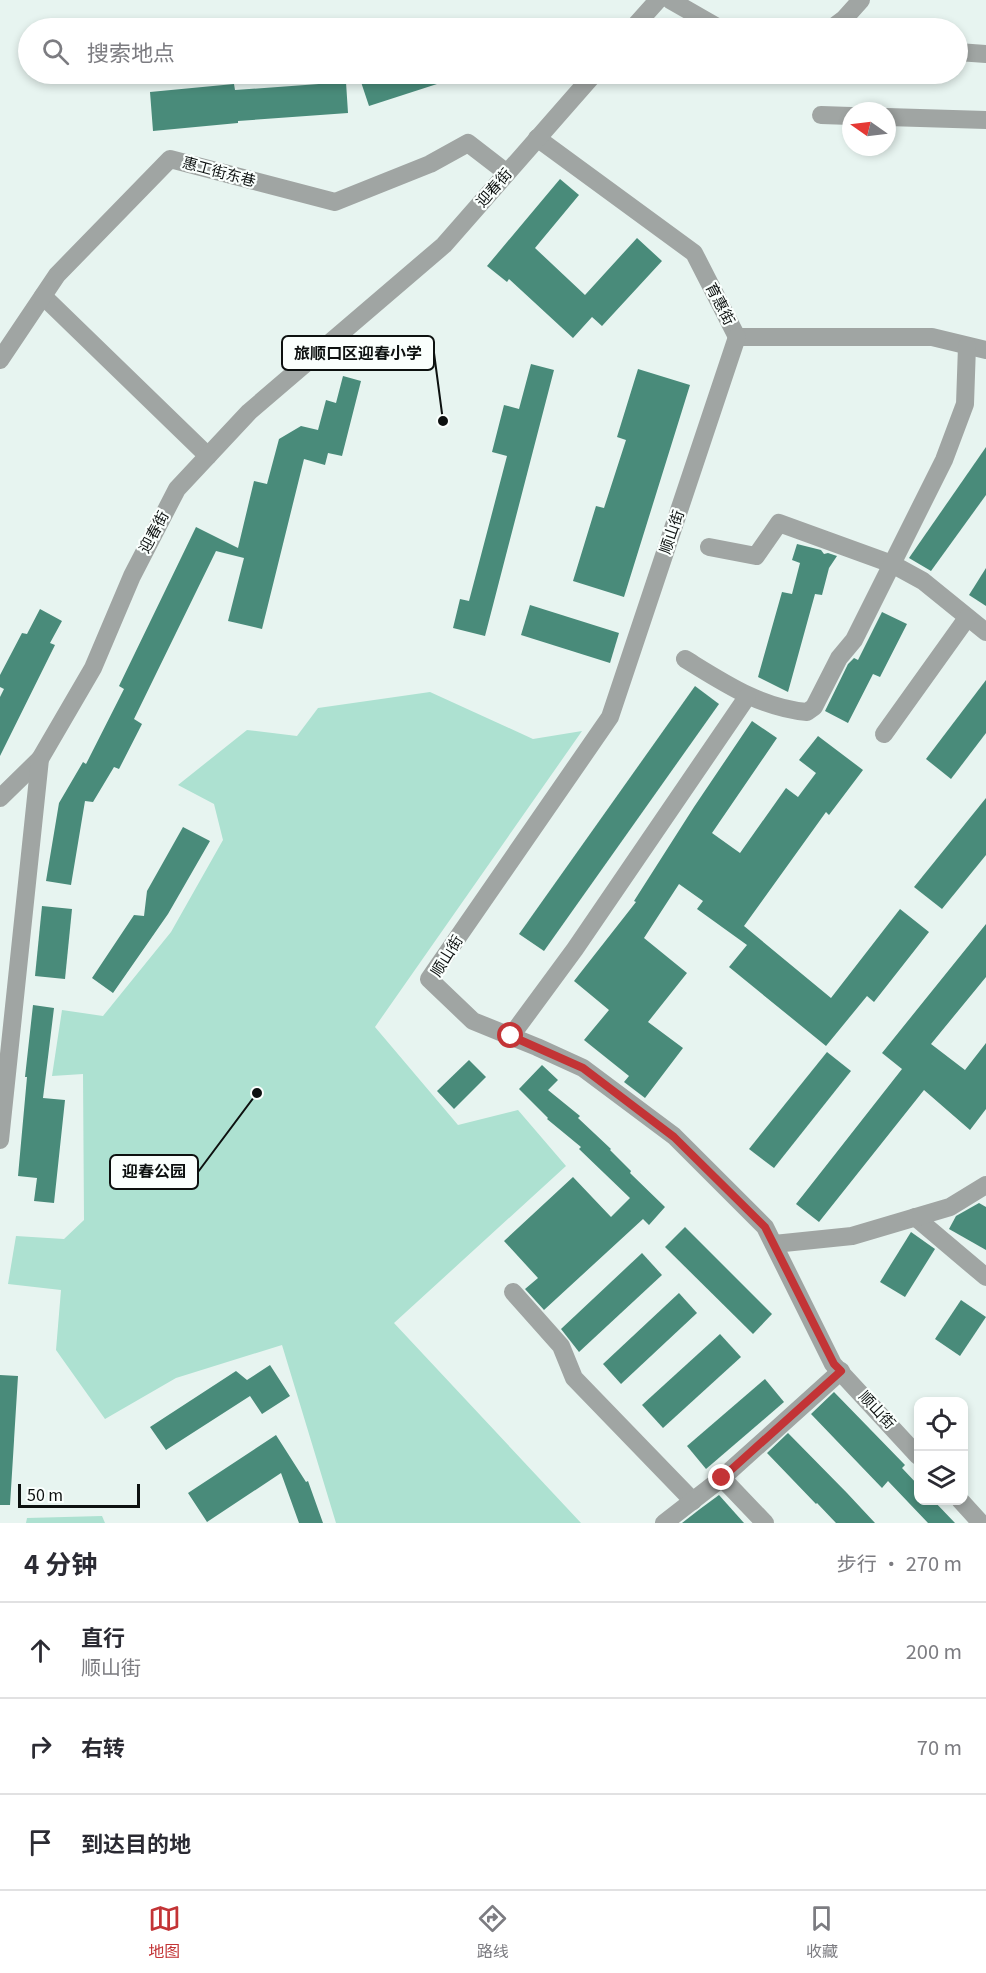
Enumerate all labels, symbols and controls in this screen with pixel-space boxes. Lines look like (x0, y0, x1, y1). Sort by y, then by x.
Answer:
search box (18, 18, 968, 84)
icon: search (39, 35, 72, 68)
text: 搜索地点 (87, 35, 175, 67)
north arrow (842, 102, 896, 156)
street label: 惠工街东巷 (180, 151, 258, 190)
street label: 迎春街 (470, 163, 516, 211)
street label: 育惠街 (702, 278, 741, 328)
callout: 旅顺口区迎春小学 (282, 336, 434, 370)
text: 旅顺口区迎春小学 (294, 340, 422, 364)
street label: 迎春街 (133, 506, 173, 556)
street label: 顺山街 (653, 507, 688, 556)
street label: 顺山街 (425, 931, 467, 980)
route start (497, 1022, 523, 1048)
callout: 迎春公园 (110, 1155, 198, 1189)
text: 迎春公园 (122, 1158, 186, 1182)
street label: 顺山街 (855, 1385, 901, 1433)
map controls (914, 1397, 968, 1505)
button: locate (914, 1397, 968, 1451)
button: layers (914, 1451, 968, 1505)
route end (708, 1464, 734, 1490)
scale bar (18, 1481, 140, 1508)
text: 50 m (27, 1482, 63, 1506)
text: 4 分钟 (24, 1544, 97, 1581)
text: 步行 · 270 m (837, 1548, 962, 1577)
text: 直行 (81, 1620, 125, 1652)
icon: ahead (24, 1634, 57, 1667)
text: 200 m (906, 1636, 962, 1665)
text: 顺山街 (81, 1652, 141, 1681)
icon: right (24, 1730, 57, 1763)
text: 右转 (81, 1730, 125, 1762)
text: 70 m (917, 1732, 962, 1761)
icon: arrive (24, 1826, 57, 1859)
text: 到达目的地 (81, 1826, 191, 1858)
tab: 地图 (148, 1902, 181, 1962)
tab: 路线 (476, 1902, 509, 1962)
tab: 收藏 (805, 1902, 838, 1962)

